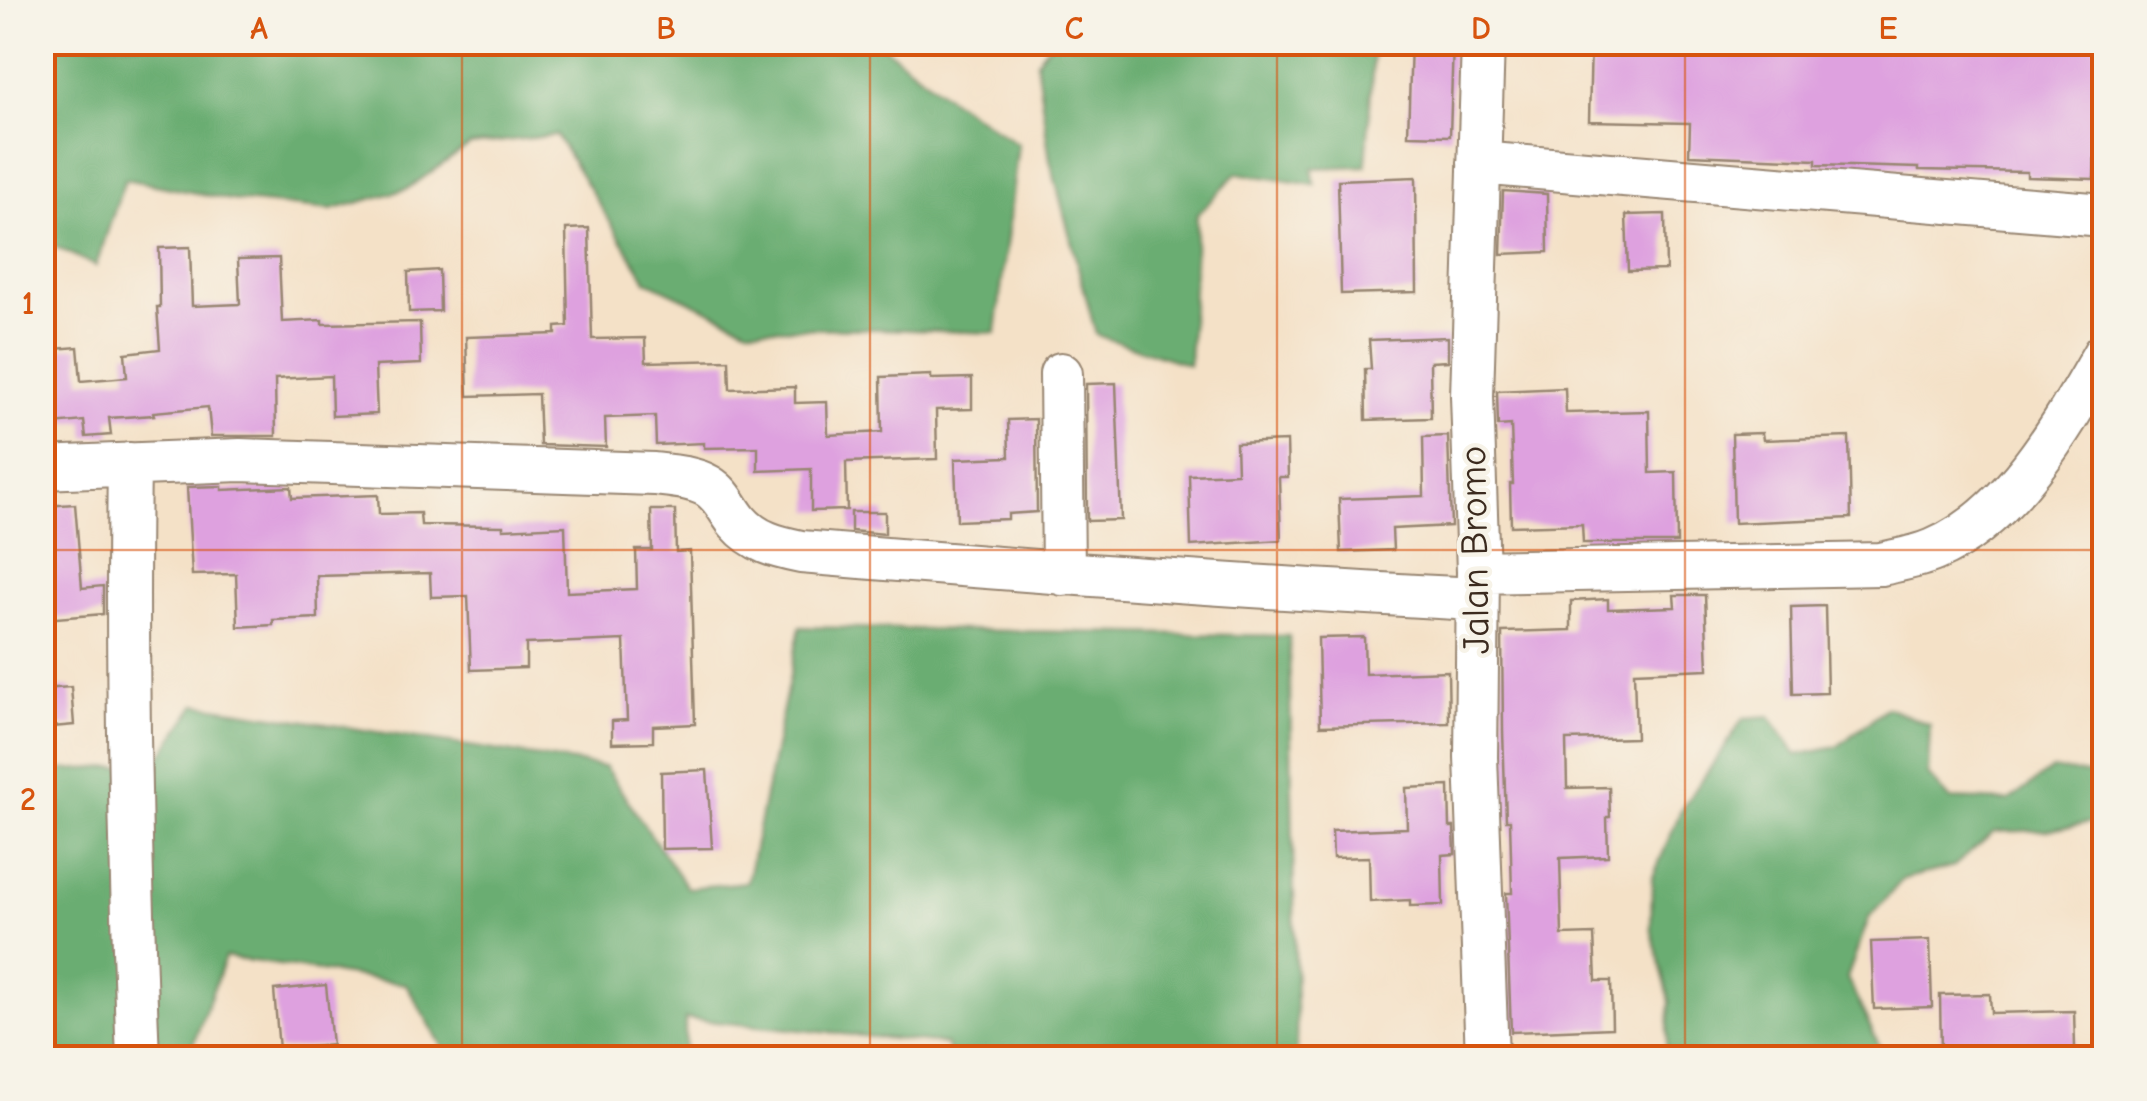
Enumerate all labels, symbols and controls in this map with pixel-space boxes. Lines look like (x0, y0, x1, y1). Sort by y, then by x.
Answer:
text: A (250, 10, 268, 47)
text: B (656, 10, 676, 47)
text: C (1064, 10, 1084, 47)
text: D (1471, 10, 1491, 47)
text: E (1879, 10, 1898, 47)
text: 1 (22, 285, 34, 322)
street label: Jalan Bromo (1451, 446, 1499, 654)
text: 2 (20, 781, 36, 818)

